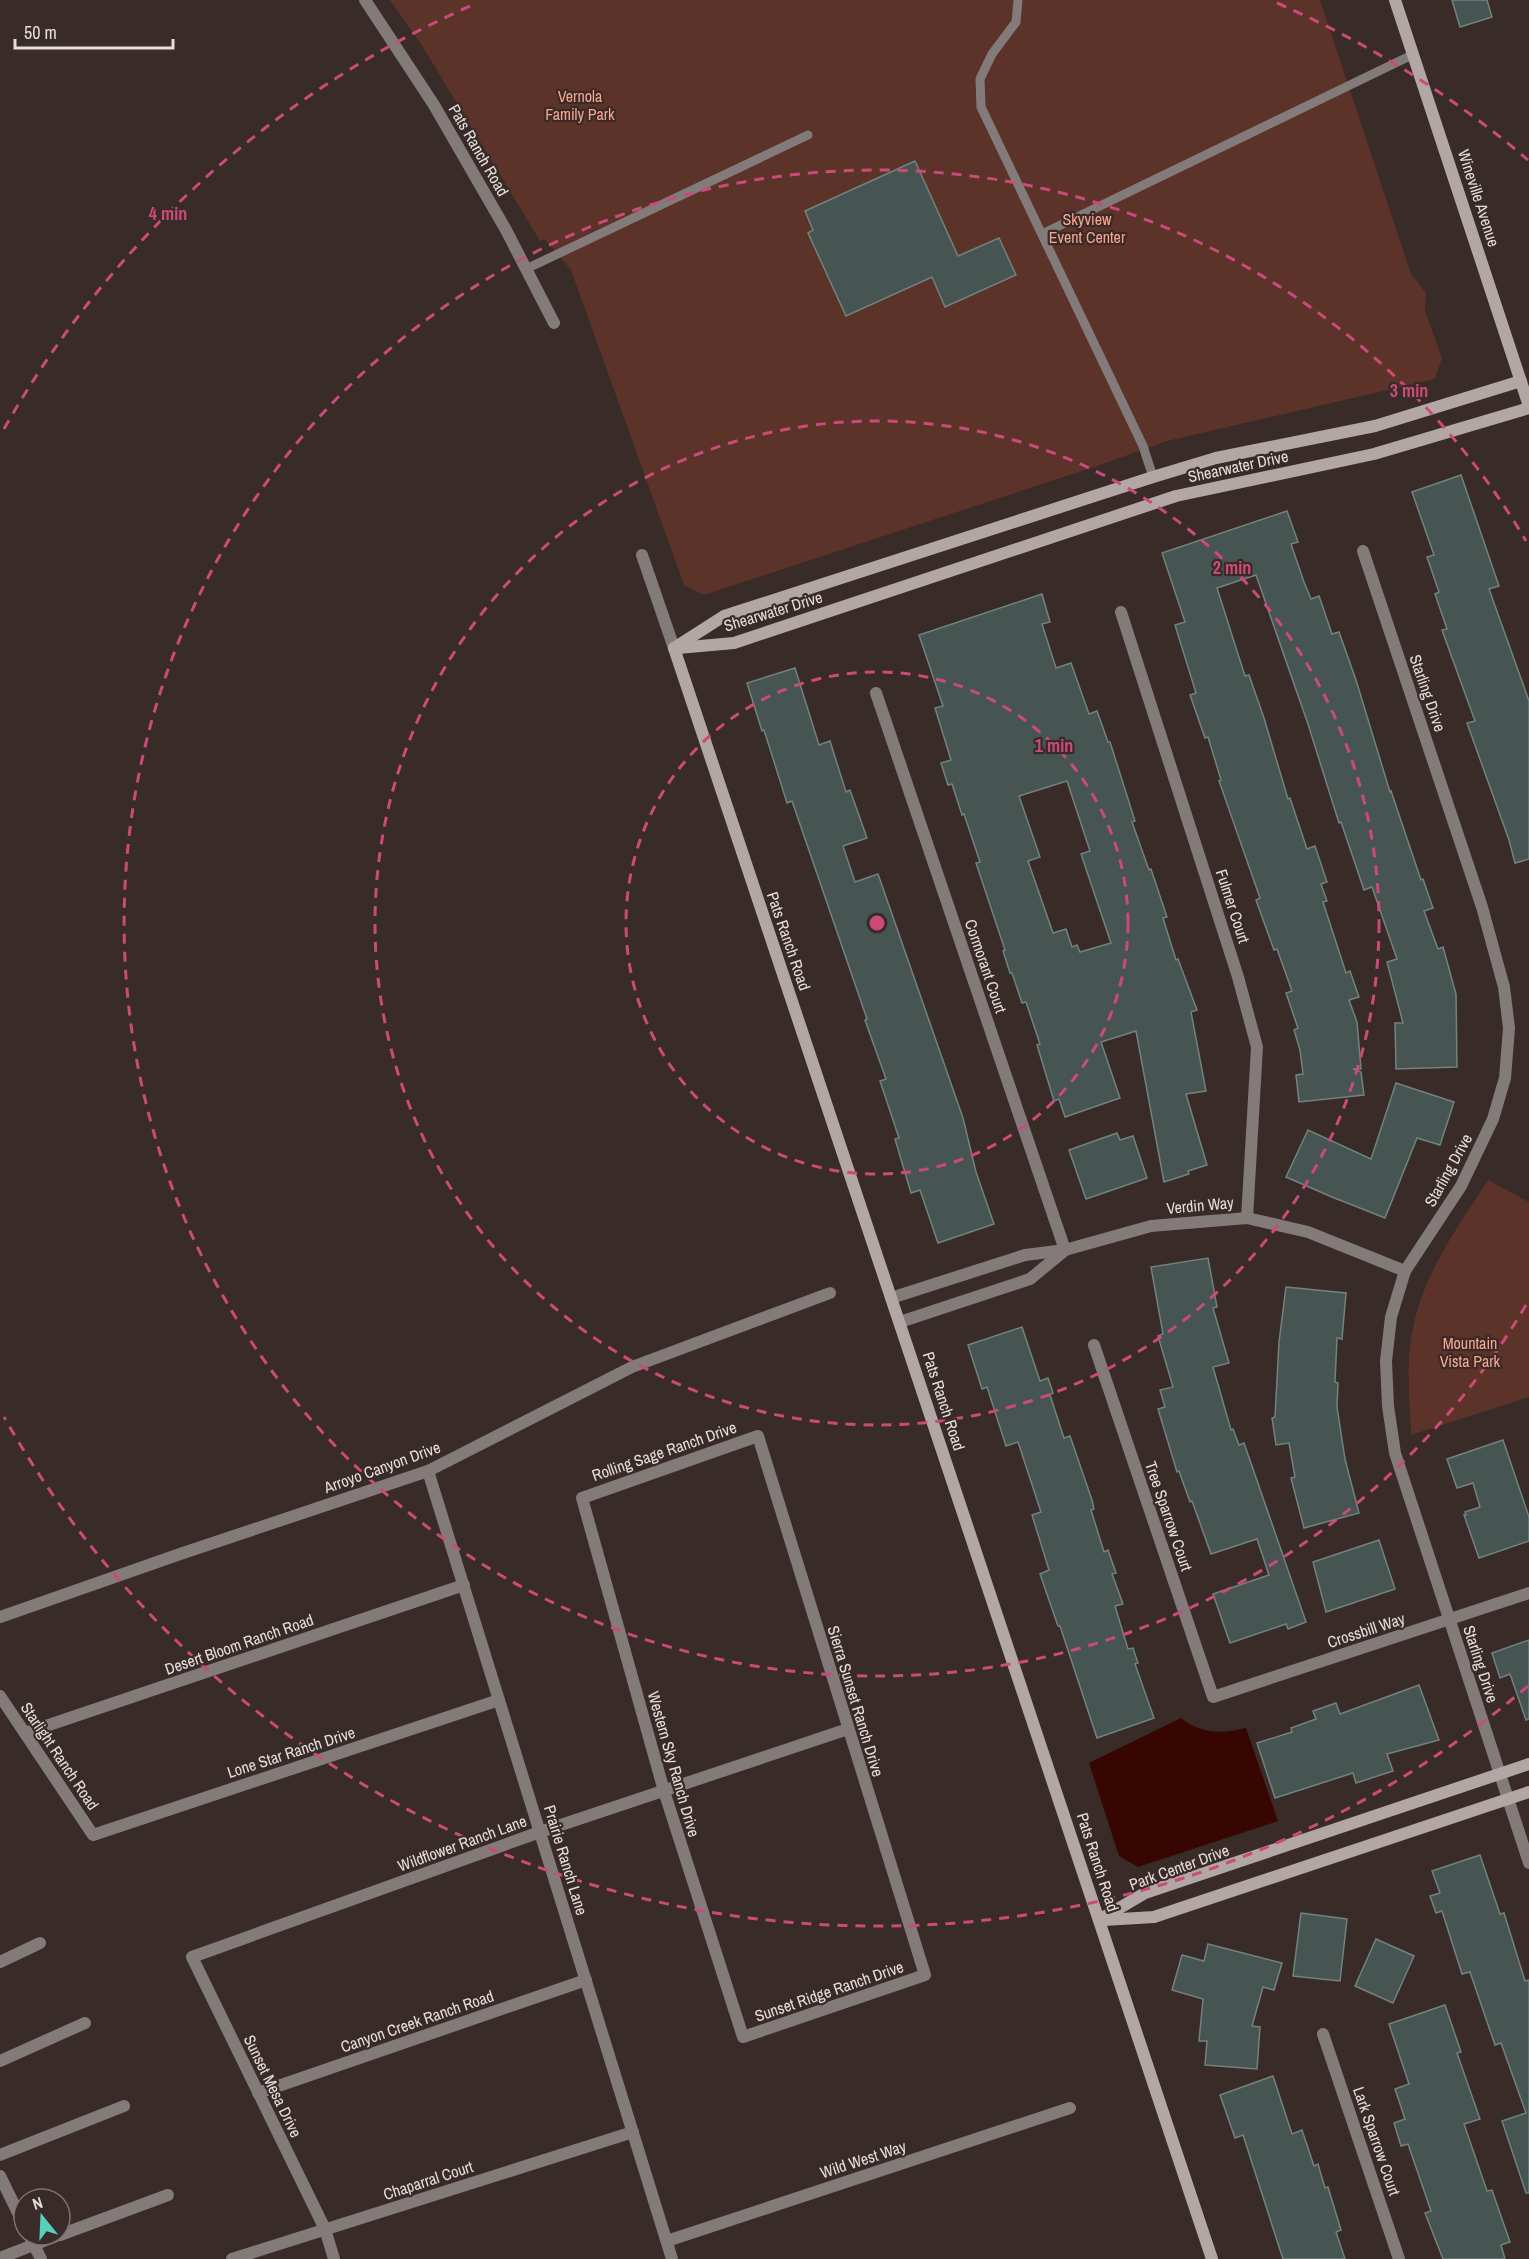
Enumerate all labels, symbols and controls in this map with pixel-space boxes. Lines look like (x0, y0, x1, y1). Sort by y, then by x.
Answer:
scale bar (15, 12, 172, 50)
text: 50 m (24, 20, 57, 45)
park label: Vernola Family Park (545, 85, 615, 125)
street label: Pats Ranch Road (444, 100, 514, 200)
street label: Wineville Avenue (1453, 146, 1505, 250)
text: 4 min (149, 201, 187, 226)
park label: Skyview Event Center (1049, 208, 1126, 248)
text: 3 min (1390, 378, 1428, 403)
street label: Shearwater Drive (1186, 445, 1290, 487)
text: 2 min (1213, 555, 1251, 580)
street label: Shearwater Drive (721, 586, 825, 636)
street label: Starling Drive (1405, 651, 1451, 735)
text: 1 min (1035, 733, 1073, 758)
street label: Fulmer Court (1211, 866, 1255, 946)
street label: Pats Ranch Road (762, 889, 816, 993)
centre of rings (867, 913, 887, 933)
street label: Cormorant Court (960, 916, 1012, 1016)
street label: Starling Drive (1419, 1130, 1477, 1210)
street label: Verdin Way (1165, 1191, 1235, 1219)
park label: Mountain Vista Park (1440, 1332, 1501, 1372)
street label: Pats Ranch Road (918, 1349, 970, 1453)
street label: Rolling Sage Ranch Drive (589, 1416, 739, 1486)
street label: Arroyo Canyon Drive (320, 1436, 443, 1499)
street label: Tree Sparrow Court (1140, 1458, 1198, 1574)
street label: Crossbill Way (1324, 1607, 1408, 1653)
street label: Desert Bloom Ranch Road (162, 1608, 316, 1680)
street label: Starling Drive (1458, 1622, 1504, 1706)
street label: Sierra Sunset Ranch Drive (823, 1623, 889, 1779)
street label: Western Sky Ranch Drive (643, 1689, 705, 1839)
street label: Starlight Ranch Road (16, 1698, 104, 1814)
street label: Lone Star Ranch Drive (224, 1721, 358, 1783)
street label: Prairie Ranch Lane (539, 1802, 593, 1918)
street label: Wildflower Ranch Lane (395, 1809, 529, 1877)
street label: Pats Ranch Road (1072, 1810, 1124, 1914)
street label: Park Center Drive (1126, 1839, 1232, 1895)
street label: Sunset Ridge Ranch Drive (752, 1955, 906, 2027)
street label: Canyon Creek Ranch Road (338, 1984, 496, 2058)
street label: Sunset Mesa Drive (239, 2031, 307, 2141)
street label: Lark Sparrow Court (1348, 2084, 1406, 2199)
street label: Wild West Way (817, 2135, 909, 2183)
street label: Chaparral Court (380, 2155, 476, 2205)
north arrow (12, 2187, 72, 2247)
text: N (29, 2191, 45, 2215)

